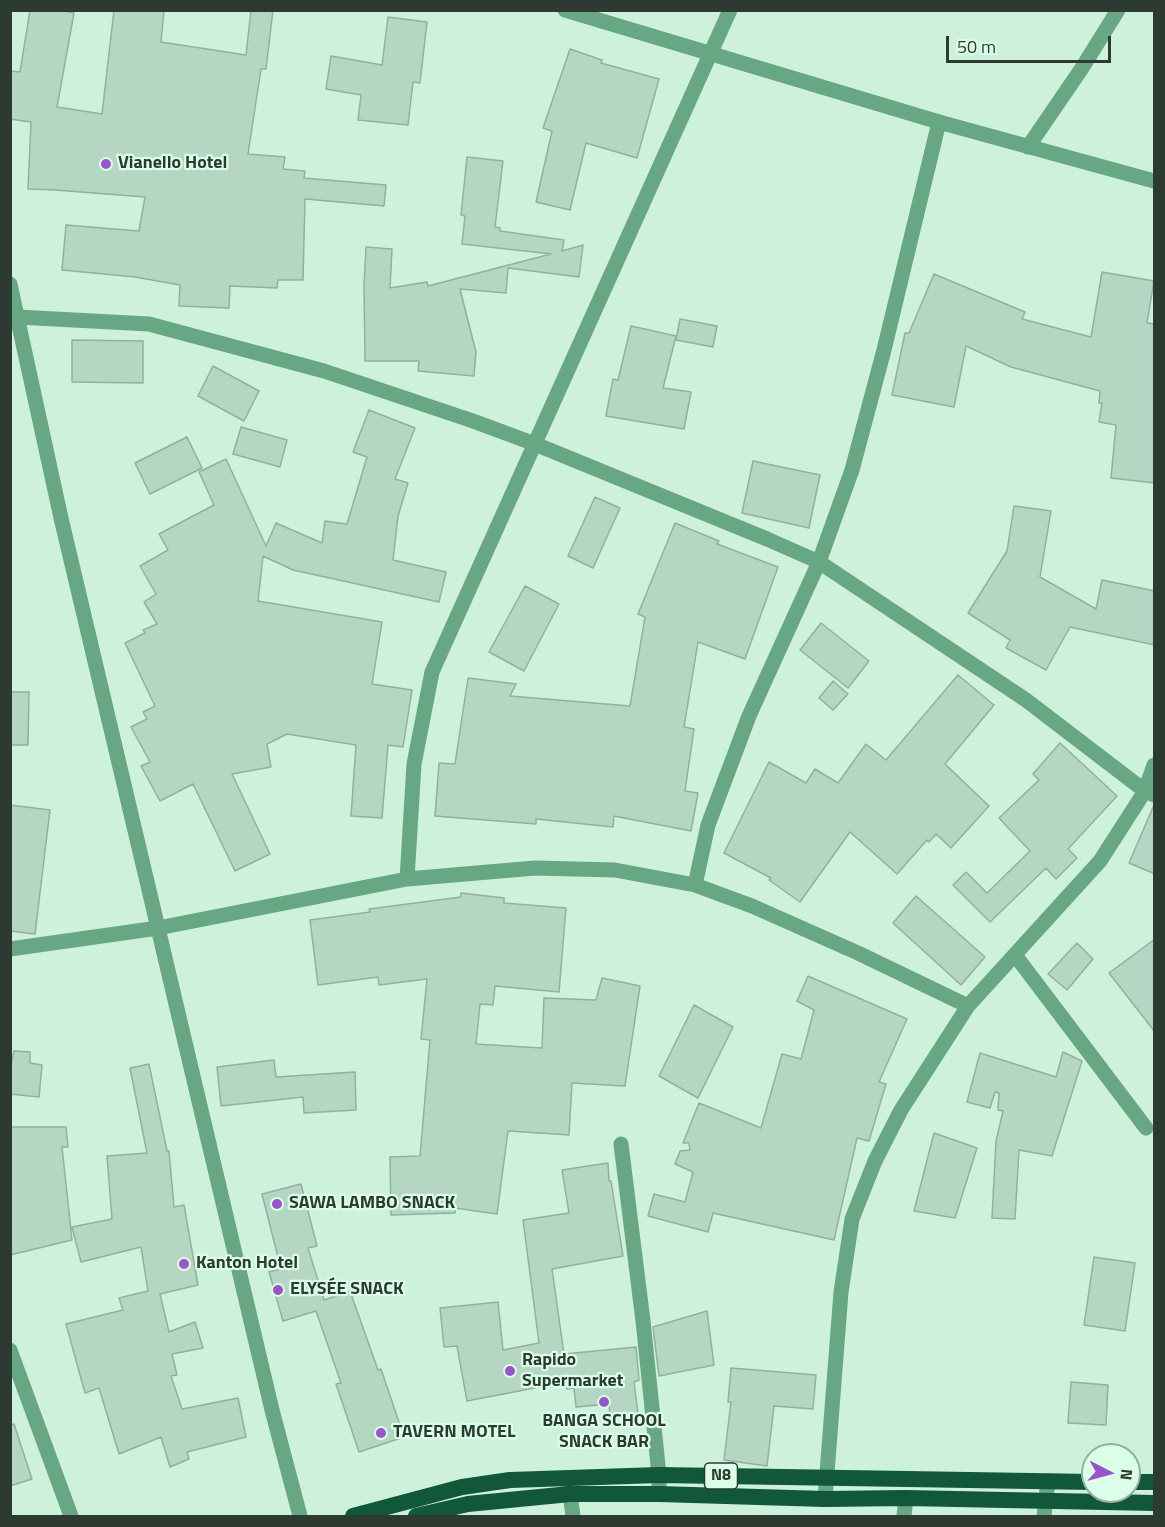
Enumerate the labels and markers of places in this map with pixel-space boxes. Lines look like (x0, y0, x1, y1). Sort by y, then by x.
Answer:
place label: Vianello Hotel (118, 153, 227, 175)
marker: Vianello Hotel (99, 157, 113, 171)
place label: SAWA LAMBO SNACK (289, 1193, 455, 1215)
marker: SAWA LAMBO SNACK (270, 1197, 284, 1211)
place label: Kanton Hotel (196, 1253, 298, 1275)
marker: Kanton Hotel (177, 1257, 191, 1271)
place label: ELYSÉE SNACK (290, 1279, 404, 1301)
marker: ELYSÉE SNACK (271, 1283, 285, 1297)
place label: Rapido Supermarket (522, 1350, 623, 1392)
marker: Rapido Supermarket (503, 1364, 517, 1378)
marker: BANGA SCHOOL SNACK BAR (597, 1395, 611, 1409)
place label: BANGA SCHOOL SNACK BAR (542, 1411, 666, 1454)
place label: TAVERN MOTEL (393, 1422, 516, 1444)
marker: TAVERN MOTEL (374, 1426, 388, 1440)

